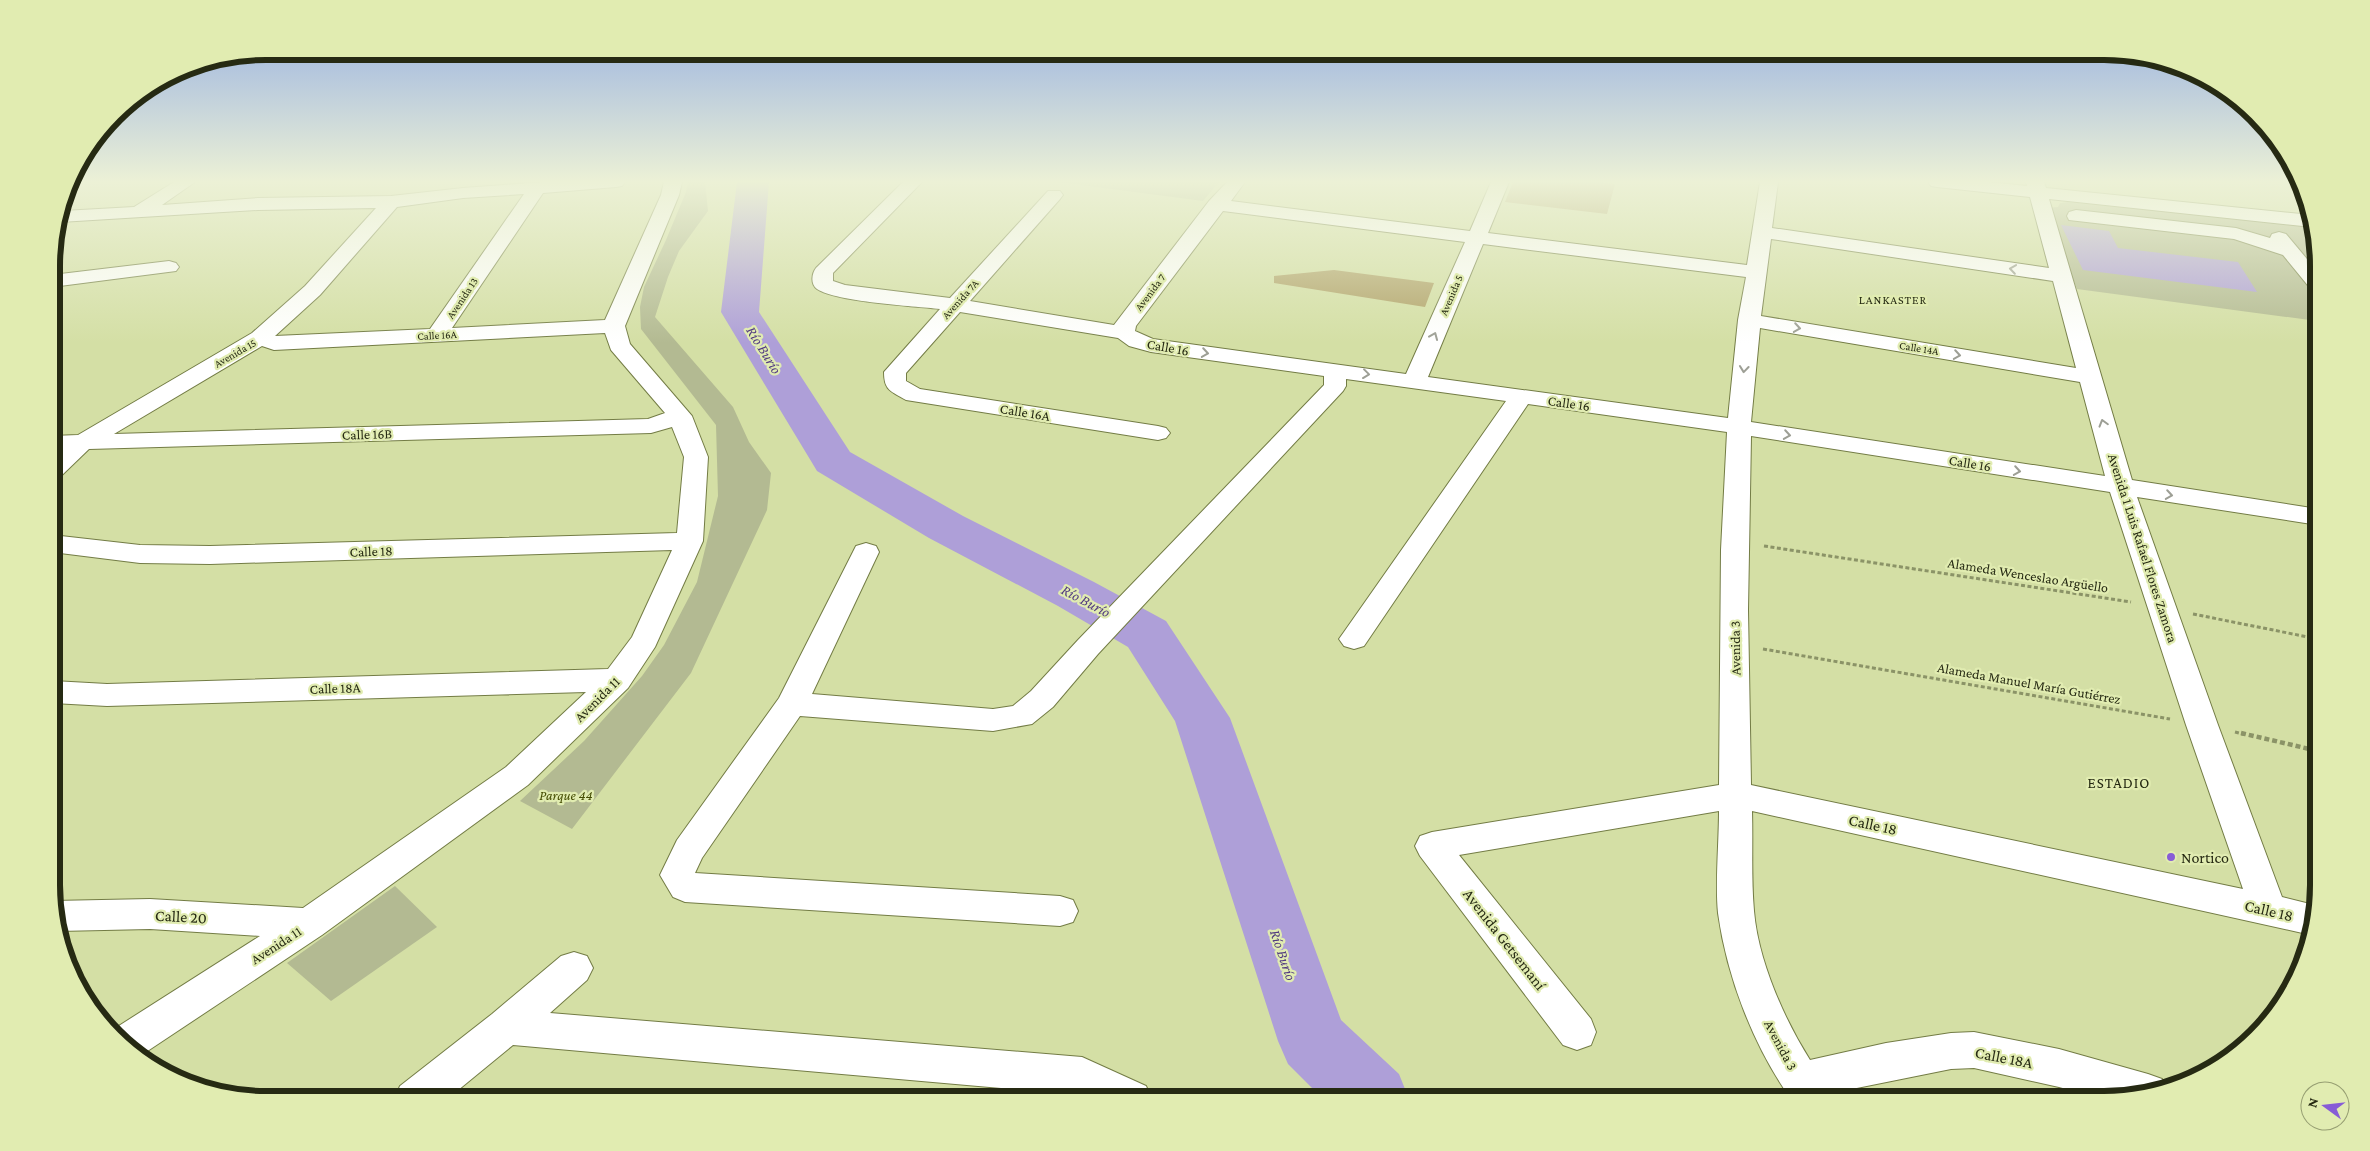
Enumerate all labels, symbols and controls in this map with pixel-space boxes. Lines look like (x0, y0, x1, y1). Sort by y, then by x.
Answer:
one-way arrow (2009, 264, 2017, 275)
street label: Avenida 7 (1132, 271, 1168, 313)
street label: Avenida 5 (1437, 273, 1465, 317)
street label: Avenida 13 (444, 275, 480, 321)
street label: Avenida 7A (939, 276, 981, 321)
district label: LANKASTER (1859, 293, 1927, 307)
water label: Río Burío (743, 323, 785, 377)
one-way arrow (1793, 323, 1802, 333)
street label: Calle 16A (417, 328, 458, 342)
one-way arrow (1427, 332, 1438, 341)
street label: Calle 16 (1146, 335, 1190, 359)
street label: Avenida 15 (212, 336, 258, 370)
street label: Calle 14A (1898, 339, 1940, 357)
one-way arrow (1200, 348, 1209, 358)
one-way arrow (1953, 349, 1962, 359)
one-way arrow (1739, 365, 1750, 373)
one-way arrow (1362, 369, 1370, 379)
street label: Calle 16 (1547, 392, 1591, 414)
street label: Calle 16A (999, 400, 1051, 424)
one-way arrow (2098, 419, 2109, 428)
street label: Calle 16B (342, 425, 393, 443)
one-way arrow (1783, 429, 1791, 440)
street label: Avenida 1 Luis Rafael Flores Zamora (2105, 451, 2181, 645)
street label: Calle 16 (1948, 452, 1992, 474)
one-way arrow (2012, 465, 2021, 475)
one-way arrow (2165, 489, 2174, 499)
street label: Calle 18 (349, 542, 393, 560)
street label: Alameda Wenceslao Argüello (1947, 554, 2109, 596)
water label: Río Burío (1059, 582, 1113, 620)
street label: Avenida 3 (1727, 621, 1743, 675)
street label: Alameda Manuel María Gutiérrez (1936, 659, 2122, 707)
street label: Avenida 11 (571, 673, 623, 725)
street label: Calle 18A (309, 679, 361, 697)
district label: ESTADIO (2088, 775, 2150, 791)
park label: Parque 44 (539, 787, 593, 803)
street label: Calle 18 (1847, 811, 1899, 838)
place label: Nortico (2181, 849, 2229, 866)
marker: Nortico (2165, 851, 2177, 863)
street label: Avenida Getsemaní (1460, 886, 1550, 994)
street label: Calle 18 (2243, 897, 2295, 924)
street label: Calle 20 (155, 907, 207, 926)
street label: Avenida 11 (248, 923, 305, 967)
water label: Río Burío (1267, 927, 1299, 983)
street label: Avenida 3 (1761, 1017, 1801, 1073)
street label: Calle 18A (1974, 1044, 2035, 1072)
north arrow (2300, 1081, 2350, 1131)
text: N (2303, 1096, 2322, 1109)

